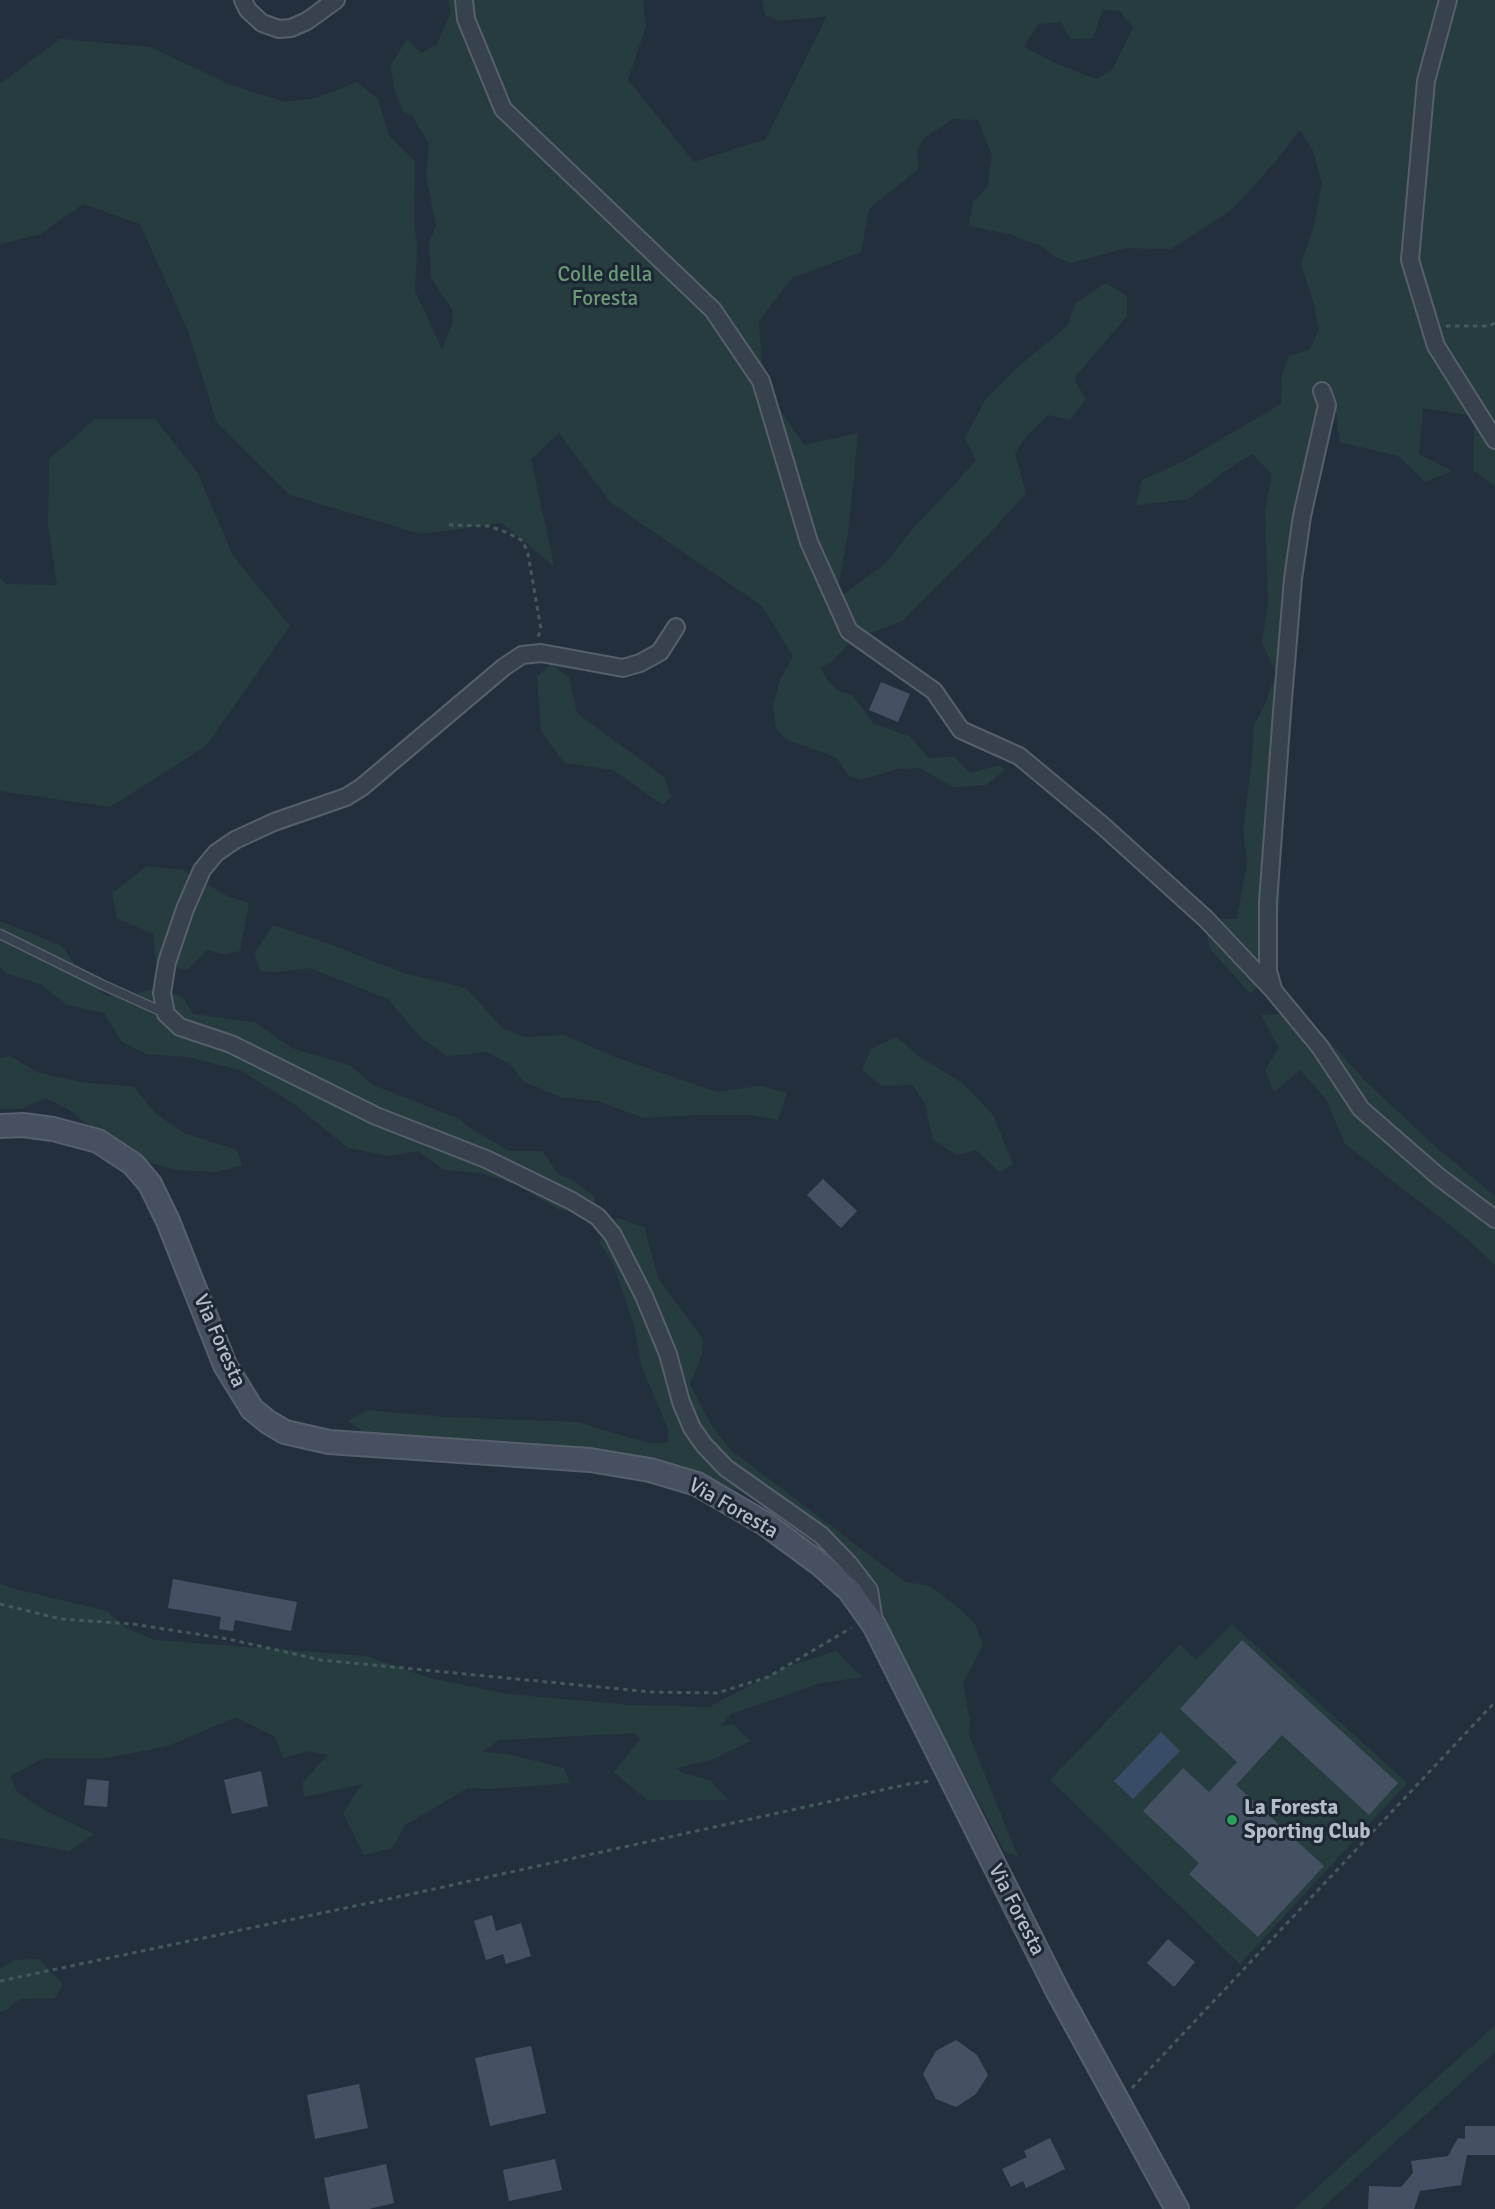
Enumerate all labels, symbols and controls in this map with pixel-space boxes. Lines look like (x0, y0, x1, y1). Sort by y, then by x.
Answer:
park label: Colle della Foresta (558, 262, 652, 312)
street label: Via Foresta (187, 1291, 251, 1391)
street label: Via Foresta (684, 1473, 782, 1545)
place label: La Foresta Sporting Club (1244, 1795, 1370, 1845)
marker: La Foresta Sporting Club (1225, 1813, 1239, 1827)
street label: Via Foresta (982, 1860, 1050, 1960)

